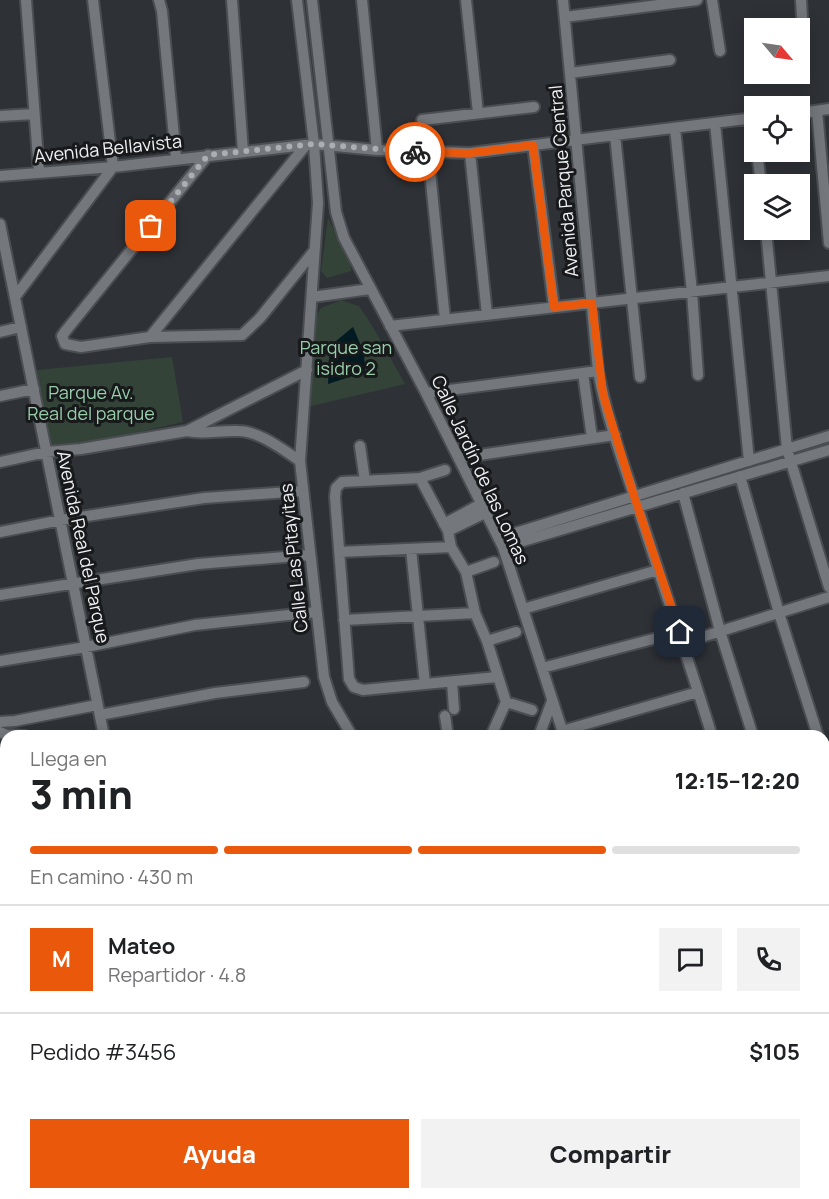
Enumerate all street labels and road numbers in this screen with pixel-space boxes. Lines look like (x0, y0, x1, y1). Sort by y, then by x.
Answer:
street label: Avenida Parque Central (543, 84, 583, 278)
street label: Avenida Bellavista (33, 128, 183, 168)
street label: Calle Jardín de las Lomas (427, 371, 535, 568)
street label: Avenida Real del Parque (52, 448, 116, 645)
street label: Calle Las Pitayitas (273, 482, 313, 634)

